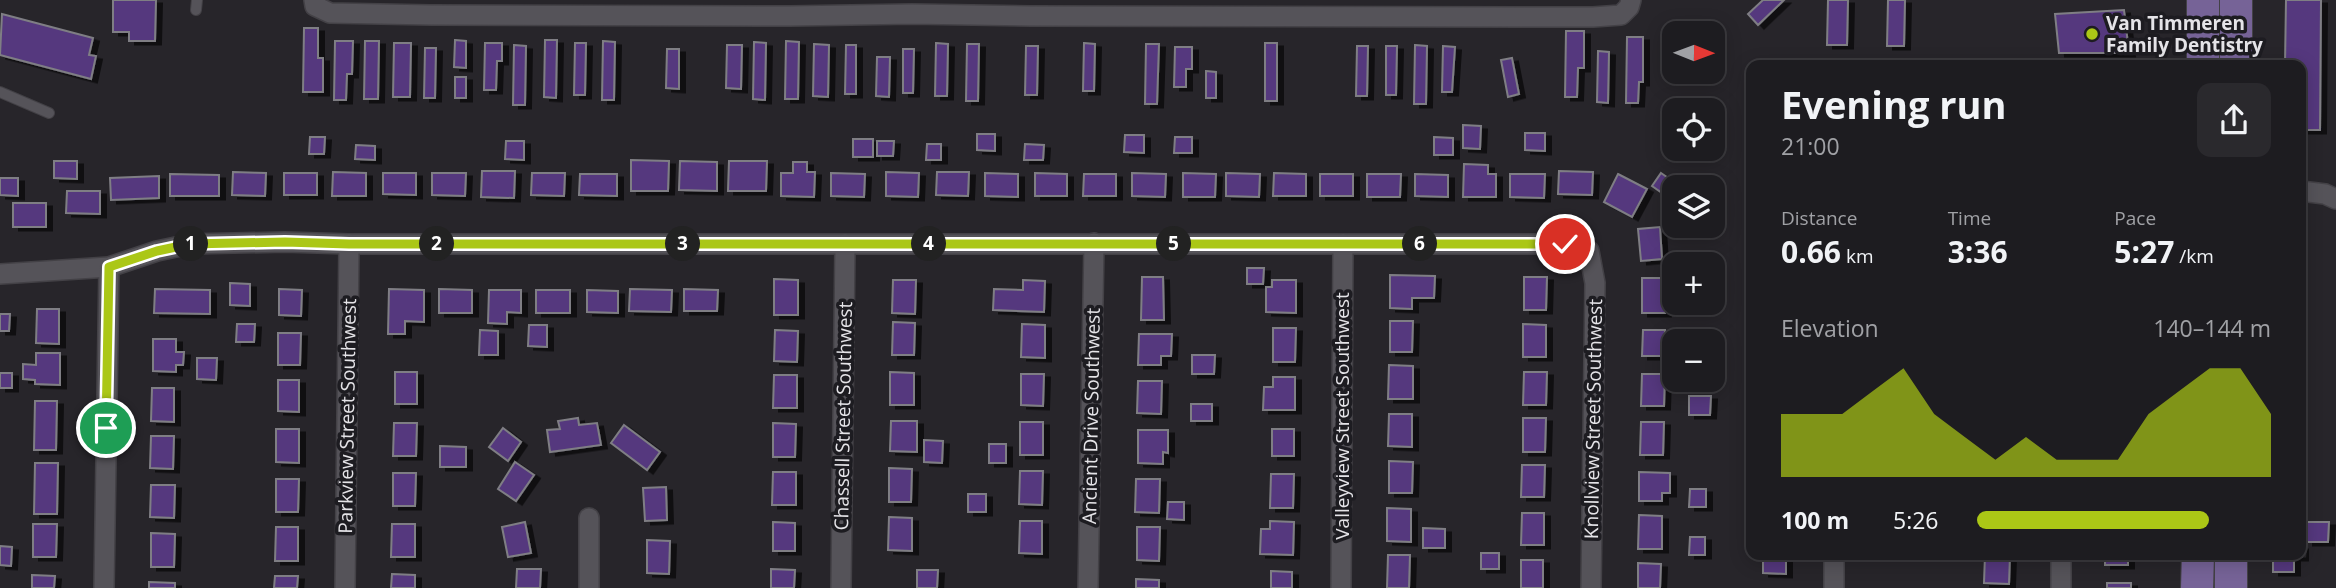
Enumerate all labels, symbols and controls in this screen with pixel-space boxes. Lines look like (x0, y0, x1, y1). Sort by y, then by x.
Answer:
place label: Van Timmeren Family Dentistry (2106, 10, 2263, 58)
north arrow (1662, 21, 1726, 84)
map controls (1662, 21, 1725, 392)
marker: Van Timmeren Family Dentistry (2084, 26, 2100, 42)
text: Evening run (1781, 78, 2006, 130)
button: share (2197, 83, 2271, 157)
button: locate (1662, 98, 1725, 161)
text: 21:00 (1781, 130, 1840, 162)
button: layers (1662, 175, 1725, 238)
text: Distance (1781, 205, 1857, 231)
text: Time (1948, 205, 1991, 231)
text: Pace (2114, 205, 2156, 231)
pin (1535, 214, 1595, 274)
icon: check (1546, 225, 1584, 263)
pin: 1 (174, 226, 208, 262)
pin: 2 (420, 226, 454, 262)
pin: 3 (666, 226, 700, 262)
pin: 4 (912, 226, 946, 262)
pin: 5 (1156, 226, 1192, 262)
pin: 6 (1402, 226, 1438, 262)
text: 1 (185, 230, 196, 256)
text: 2 (431, 230, 442, 256)
text: 3 (677, 230, 688, 256)
text: 4 (923, 230, 934, 256)
text: 5 (1168, 230, 1179, 256)
text: 6 (1414, 230, 1425, 256)
text: 0.66 (1781, 231, 1841, 272)
text: 3:36 (1948, 231, 2008, 272)
text: 5:27 (2114, 231, 2174, 272)
text: km (1841, 243, 1874, 269)
text: /km (2174, 243, 2214, 269)
button: + (1662, 252, 1725, 315)
street label: Valleyview Street Southwest (1329, 292, 1355, 540)
street label: Parkview Street Southwest (332, 298, 362, 534)
street label: Knollview Street Southwest (1578, 299, 1608, 539)
street label: Chassell Street Southwest (828, 301, 858, 531)
street label: Ancient Drive Southwest (1076, 307, 1106, 524)
text: Elevation (1781, 312, 1879, 344)
text: 140–144 m (2153, 312, 2271, 344)
button: − (1662, 329, 1725, 392)
pin (76, 398, 136, 458)
icon: arrive (87, 409, 125, 447)
text: 100 m (1781, 504, 1849, 536)
text: 5:26 (1893, 504, 1939, 536)

